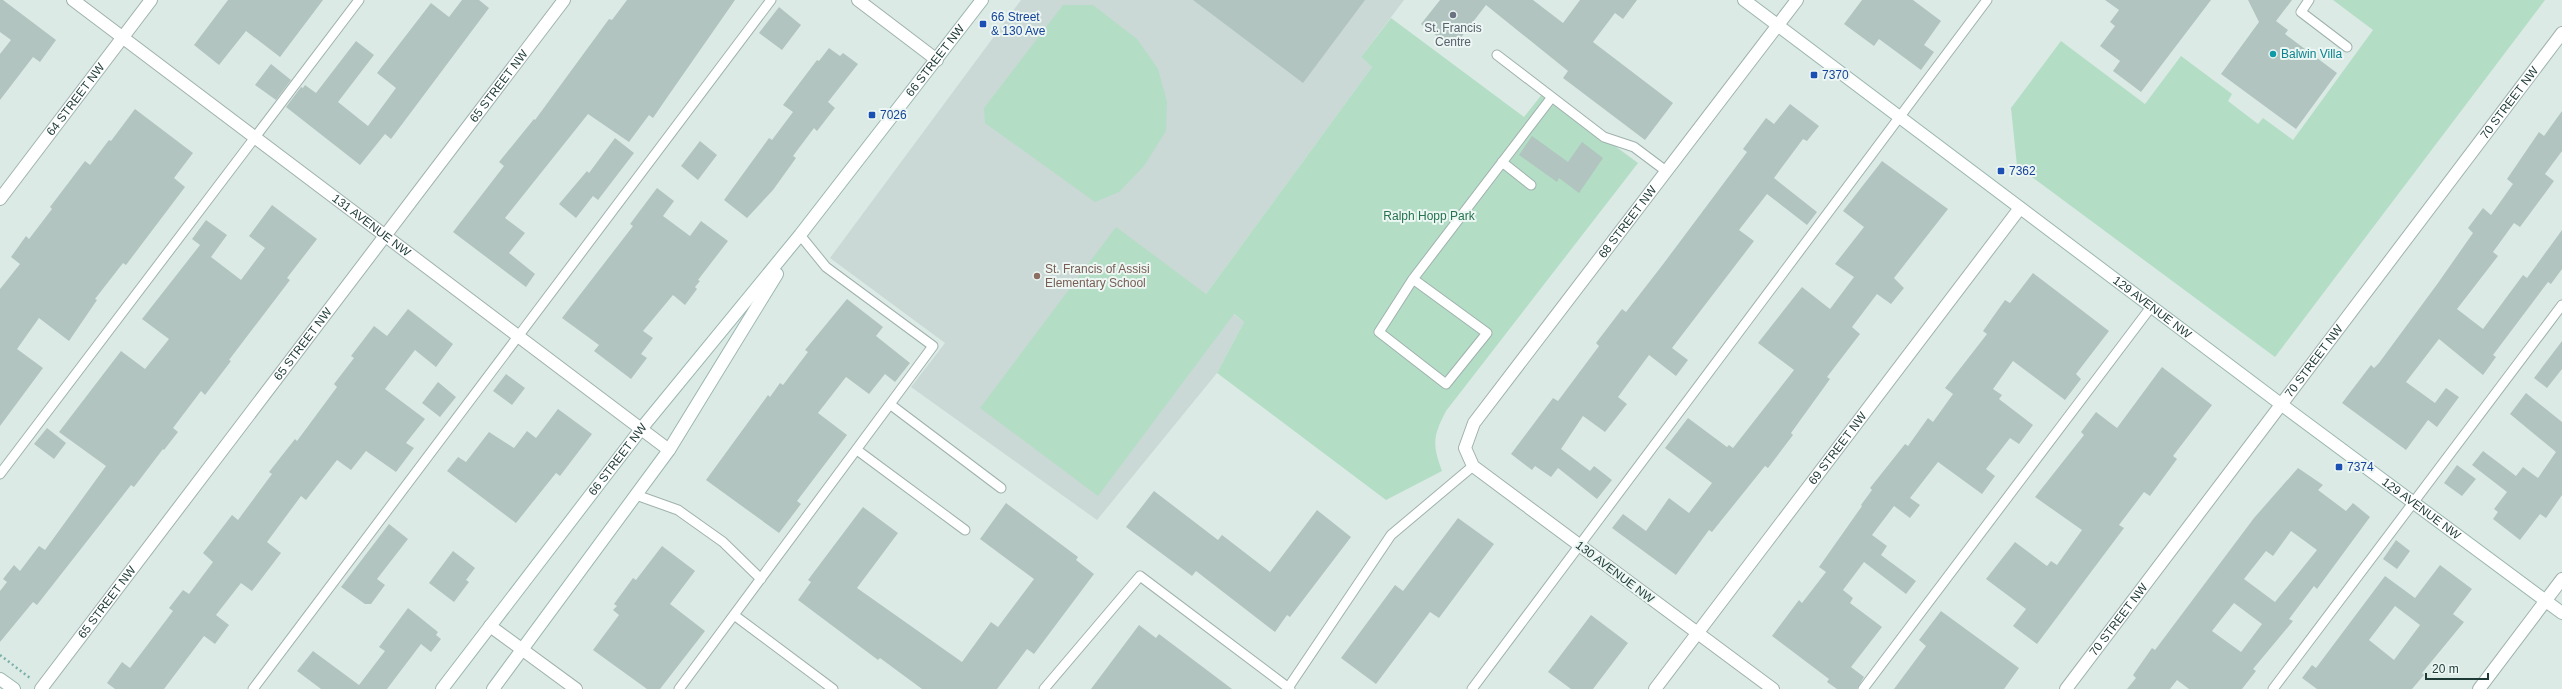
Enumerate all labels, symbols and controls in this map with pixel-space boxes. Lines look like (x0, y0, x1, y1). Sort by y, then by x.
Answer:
place label: 66 Street & 130 Ave (991, 10, 1046, 38)
marker: St. Francis Centre (1448, 10, 1458, 20)
marker: 66 Street & 130 Ave (978, 19, 988, 29)
street label: 66 STREET NW (903, 21, 968, 99)
place label: St. Francis Centre (1424, 21, 1482, 49)
street label: 65 STREET NW (467, 47, 531, 125)
place label: Balwin Villa (2281, 47, 2342, 61)
marker: Balwin Villa (2268, 49, 2278, 59)
street label: 64 STREET NW (44, 60, 108, 138)
street label: 70 STREET NW (2477, 63, 2542, 142)
place label: 7370 (1822, 68, 1849, 82)
marker: 7370 (1809, 70, 1819, 80)
place label: 7026 (880, 108, 907, 122)
marker: 7026 (867, 110, 877, 120)
place label: 7362 (2009, 164, 2036, 178)
marker: 7362 (1996, 166, 2006, 176)
street label: 68 STREET NW (1595, 183, 1660, 261)
street label: 131 AVENUE NW (330, 191, 414, 260)
park label: Ralph Hopp Park (1383, 209, 1476, 223)
place label: St. Francis of Assisi Elementary School (1045, 262, 1150, 290)
marker: St. Francis of Assisi Elementary School (1032, 271, 1042, 281)
street label: 129 AVENUE NW (2110, 273, 2195, 342)
street label: 65 STREET NW (271, 305, 335, 383)
street label: 70 STREET NW (2282, 322, 2346, 400)
street label: 69 STREET NW (1806, 409, 1870, 487)
street label: 66 STREET NW (586, 420, 650, 498)
place label: 7374 (2347, 460, 2374, 474)
marker: 7374 (2334, 462, 2344, 472)
street label: 129 AVENUE NW (2379, 475, 2464, 543)
street label: 130 AVENUE NW (1573, 538, 1657, 606)
street label: 65 STREET NW (75, 563, 139, 641)
street label: 70 STREET NW (2087, 580, 2151, 659)
scale bar (2426, 655, 2488, 681)
text: 20 m (2432, 662, 2459, 676)

